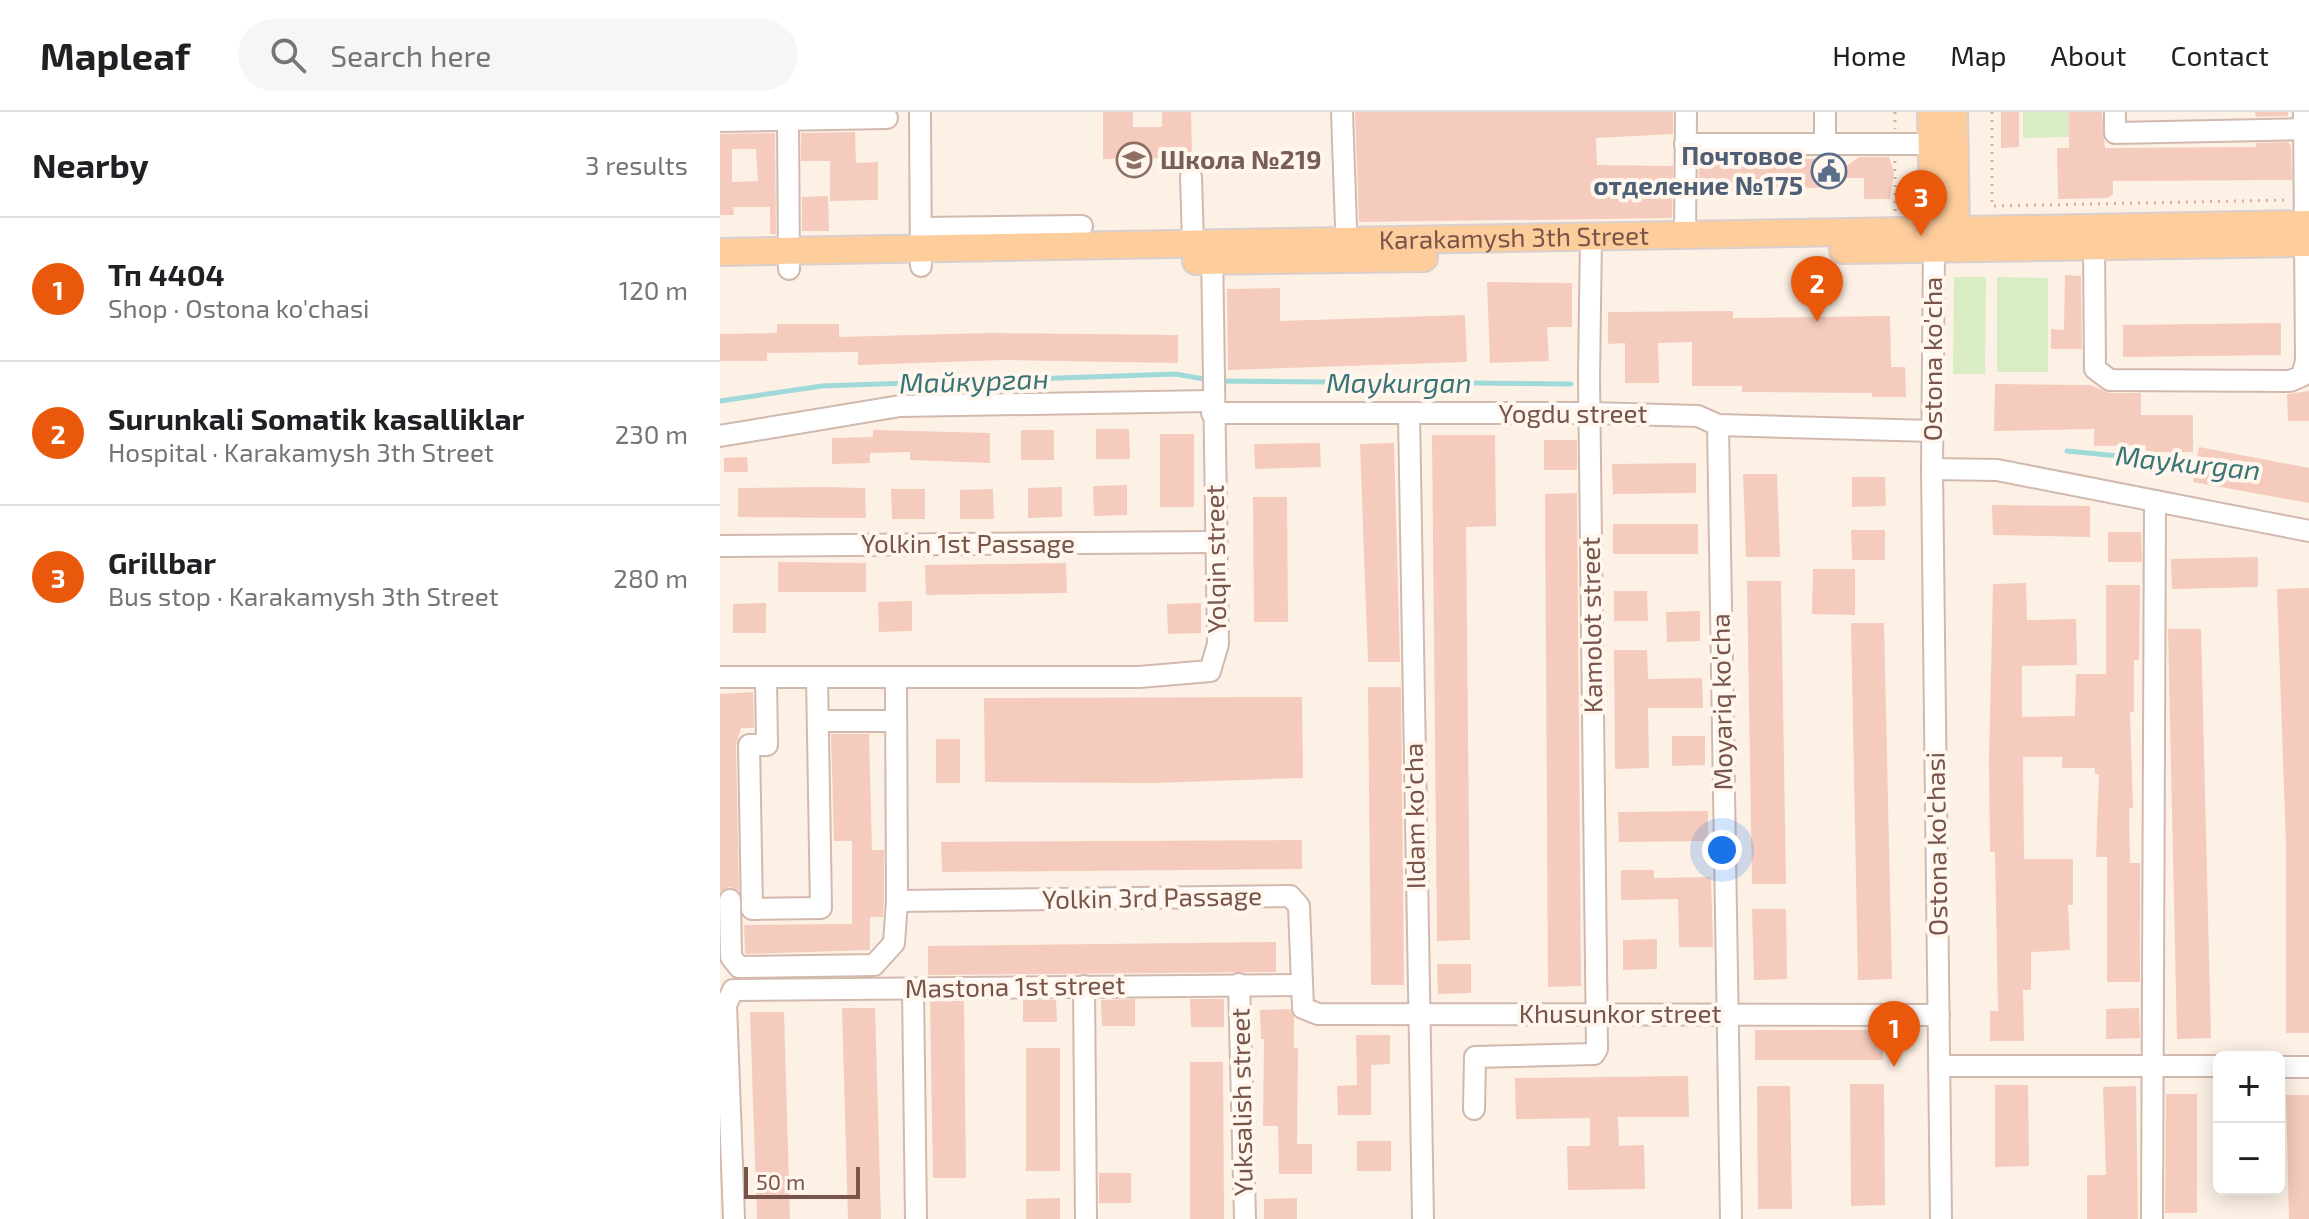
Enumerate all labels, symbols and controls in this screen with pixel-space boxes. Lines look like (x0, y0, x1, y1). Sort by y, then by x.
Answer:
search box (238, 19, 798, 91)
text: Mapleaf (40, 32, 190, 78)
icon: search (266, 33, 310, 77)
text: Search here (330, 37, 491, 73)
text: Home (1832, 38, 1906, 72)
text: Map (1950, 38, 2007, 72)
text: About (2051, 38, 2126, 72)
text: Contact (2170, 38, 2269, 72)
place label: Почтовое отделение №175 (1593, 139, 1803, 200)
school or university icon: Школа №219 (1115, 141, 1153, 179)
place label: Школа №219 (1160, 143, 1321, 174)
text: Nearby (32, 144, 149, 185)
text: 3 results (585, 149, 688, 180)
public building icon: Почтовое отделение №175 (1810, 152, 1848, 190)
pin: 3 (1895, 170, 1947, 236)
street label: Karakamysh 3th Street (1379, 219, 1649, 254)
text: Тп 4404 (108, 256, 225, 292)
pin: 2 (1791, 256, 1843, 322)
text: 1 (52, 274, 64, 305)
text: 120 m (619, 274, 688, 305)
street label: Ostona ko'cha (1916, 277, 1947, 441)
text: Shop · Ostona ko'chasi (108, 292, 370, 323)
water label: Майкурган (899, 360, 1049, 400)
water label: Maykurgan (1326, 365, 1472, 399)
street label: Yogdu street (1499, 397, 1647, 428)
text: Surunkali Somatik kasalliklar (108, 400, 524, 436)
text: 2 (50, 418, 66, 449)
text: 230 m (615, 418, 688, 449)
text: Hospital · Karakamysh 3th Street (108, 436, 494, 467)
water label: Maykurgan (2114, 438, 2262, 487)
street label: Yolqin street (1198, 484, 1231, 634)
street label: Yolkin 1st Passage (861, 527, 1075, 558)
street label: Kamolot street (1573, 536, 1608, 713)
text: Grillbar (108, 544, 216, 580)
text: 3 (51, 562, 65, 593)
text: 280 m (613, 562, 688, 593)
text: Bus stop · Karakamysh 3th Street (108, 580, 499, 611)
street label: Moyariq ko'cha (1703, 613, 1738, 791)
street label: Ildam ko'cha (1397, 743, 1430, 890)
street label: Ostona ko'chasi (1918, 752, 1953, 936)
your location (1702, 830, 1742, 870)
street label: Yolkin 3rd Passage (1042, 879, 1262, 914)
street label: Mastona 1st street (905, 968, 1126, 1003)
street label: Khusunkor street (1519, 997, 1721, 1028)
pin: 1 (1868, 1001, 1920, 1067)
street label: Yuksalish street (1223, 1008, 1258, 1196)
map controls (2213, 1051, 2285, 1195)
button: + (2213, 1051, 2285, 1123)
button: − (2213, 1123, 2285, 1195)
scale bar (744, 1163, 860, 1199)
text: 50 m (756, 1168, 805, 1194)

